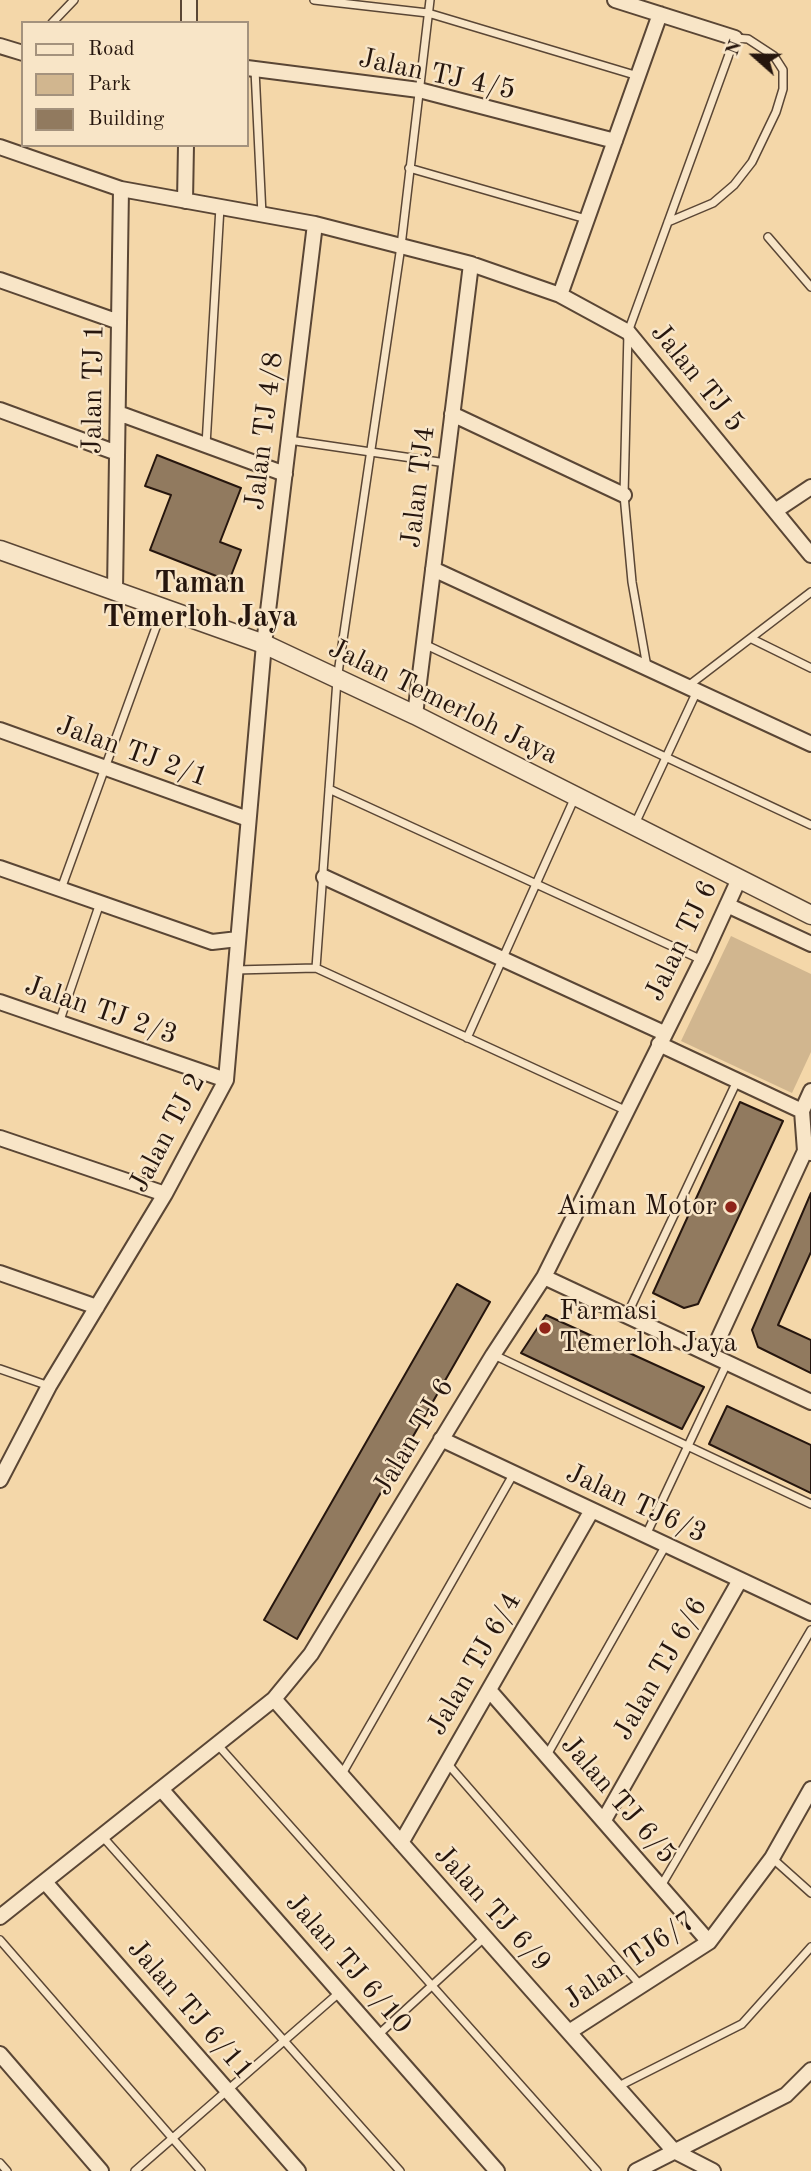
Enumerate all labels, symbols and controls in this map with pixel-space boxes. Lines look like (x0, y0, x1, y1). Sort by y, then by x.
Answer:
legend (21, 21, 248, 147)
north arrow (720, 21, 790, 91)
text: N (723, 38, 746, 58)
text: Road (88, 39, 135, 60)
street label: Jalan TJ 4/5 (356, 42, 518, 108)
text: Park (88, 74, 131, 95)
text: Building (88, 109, 164, 130)
street label: Jalan TJ 5 (643, 317, 751, 439)
street label: Jalan TJ 1 (76, 323, 112, 455)
street label: Jalan TJ 4/8 (239, 350, 291, 512)
street label: Jalan TJ4 (395, 424, 443, 550)
district label: Taman Temerloh Jaya (103, 566, 297, 636)
street label: Jalan Temerloh Jaya (323, 632, 563, 772)
street label: Jalan TJ 2/1 (51, 709, 213, 795)
street label: Jalan TJ 6 (638, 875, 726, 1007)
street label: Jalan TJ 2/3 (20, 969, 182, 1053)
street label: Jalan TJ 2 (123, 1068, 213, 1198)
place label: Aiman Motor (557, 1190, 717, 1224)
marker: Aiman Motor (723, 1199, 739, 1215)
place label: Farmasi Temerloh Jaya (559, 1295, 737, 1361)
marker: Farmasi Temerloh Jaya (537, 1320, 553, 1336)
street label: Jalan TJ 6 (366, 1372, 462, 1502)
street label: Jalan TJ6/3 (560, 1457, 712, 1551)
street label: Jalan TJ 6/4 (421, 1587, 529, 1741)
street label: Jalan TJ 6/6 (607, 1592, 715, 1746)
street label: Jalan TJ 6/5 (553, 1729, 683, 1871)
street label: Jalan TJ 6/9 (426, 1839, 558, 1979)
street label: Jalan TJ 6/10 (278, 1887, 418, 2041)
street label: Jalan TJ6/7 (558, 1905, 702, 2017)
street label: Jalan TJ 6/11 (120, 1933, 260, 2087)

